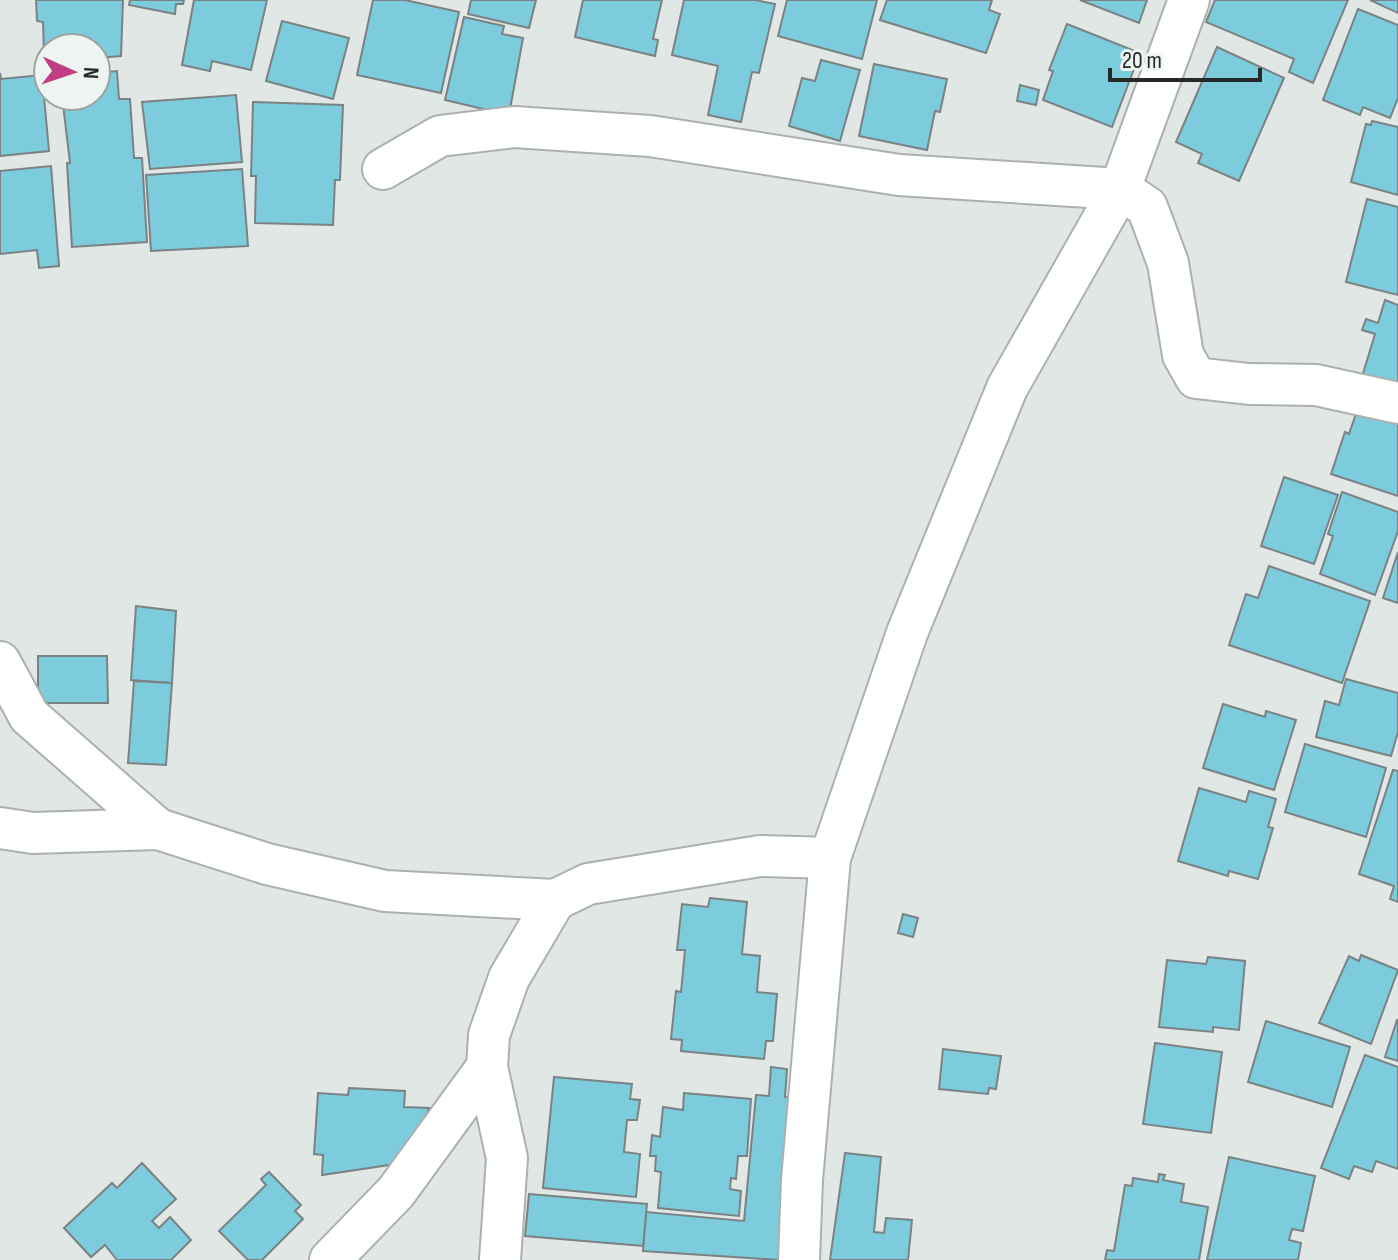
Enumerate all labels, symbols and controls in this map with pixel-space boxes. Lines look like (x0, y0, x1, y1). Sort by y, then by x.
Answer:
north arrow (32, 32, 112, 112)
scale bar (1110, 32, 1260, 82)
text: 20 m (1122, 46, 1162, 75)
text: N (77, 66, 104, 80)

